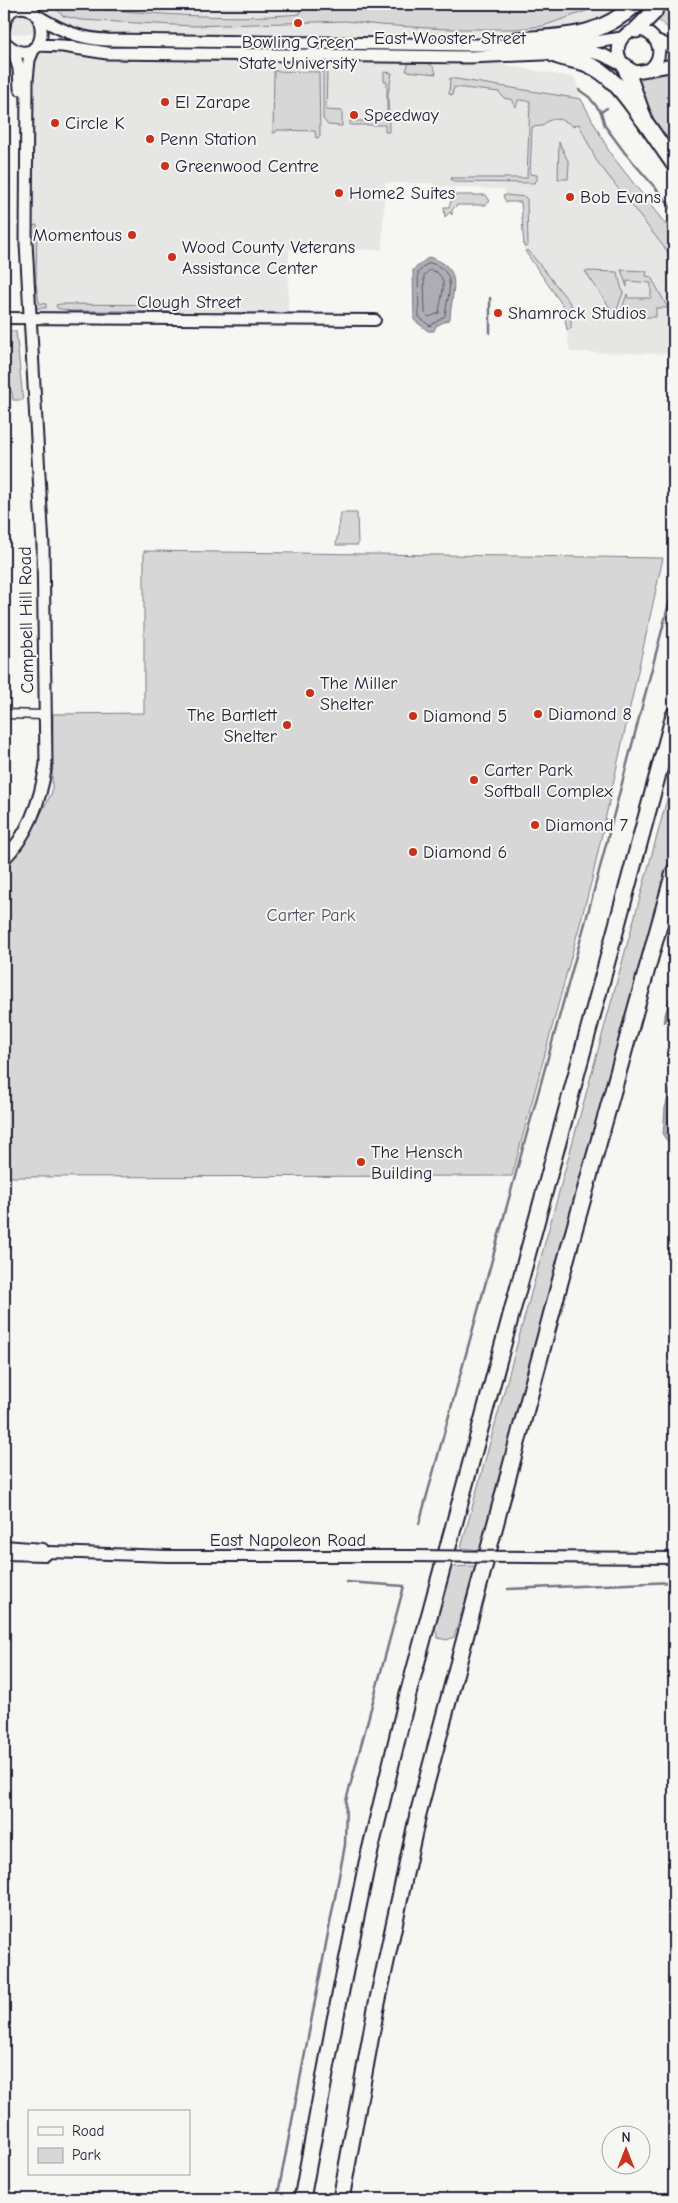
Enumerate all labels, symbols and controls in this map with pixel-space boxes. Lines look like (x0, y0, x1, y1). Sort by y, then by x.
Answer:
marker: Bowling Green State University (292, 17, 304, 29)
street label: East Wooster Street (374, 28, 527, 49)
place label: Bowling Green State University (239, 32, 358, 74)
place label: El Zarape (175, 92, 250, 113)
marker: El Zarape (159, 96, 171, 108)
place label: Speedway (364, 105, 440, 126)
marker: Speedway (348, 109, 360, 121)
place label: Circle K (65, 113, 124, 134)
marker: Circle K (49, 117, 61, 129)
place label: Penn Station (160, 129, 257, 150)
marker: Penn Station (144, 133, 156, 145)
place label: Greenwood Centre (175, 156, 319, 177)
marker: Greenwood Centre (159, 160, 171, 172)
place label: Home2 Suites (349, 183, 455, 204)
marker: Home2 Suites (333, 187, 345, 199)
place label: Bob Evans (580, 187, 661, 208)
marker: Bob Evans (564, 191, 576, 203)
place label: Momentous (33, 225, 122, 246)
marker: Momentous (126, 229, 138, 241)
place label: Wood County Veterans Assistance Center (182, 237, 355, 279)
marker: Wood County Veterans Assistance Center (166, 251, 178, 263)
street label: Clough Street (137, 292, 242, 313)
place label: Shamrock Studios (508, 303, 646, 324)
marker: Shamrock Studios (492, 307, 504, 319)
street label: Campbell Hill Road (15, 546, 38, 694)
place label: The Miller Shelter (320, 673, 398, 715)
marker: The Miller Shelter (304, 687, 316, 699)
place label: Diamond 8 (548, 704, 632, 725)
place label: The Bartlett Shelter (187, 705, 278, 747)
place label: Diamond 5 (423, 706, 507, 727)
marker: Diamond 8 (532, 708, 544, 720)
marker: Diamond 5 (407, 710, 419, 722)
marker: The Bartlett Shelter (281, 719, 293, 731)
place label: Carter Park Softball Complex (484, 760, 613, 802)
marker: Carter Park Softball Complex (468, 774, 480, 786)
place label: Diamond 7 (545, 815, 629, 836)
marker: Diamond 7 (529, 819, 541, 831)
place label: Diamond 6 (423, 842, 507, 863)
marker: Diamond 6 (407, 846, 419, 858)
park label: Carter Park (267, 905, 356, 926)
place label: The Hensch Building (371, 1142, 463, 1184)
marker: The Hensch Building (355, 1156, 367, 1168)
street label: East Napoleon Road (210, 1530, 366, 1551)
legend (28, 2110, 190, 2176)
text: Road (72, 2122, 104, 2140)
north arrow (600, 2126, 650, 2176)
text: N (621, 2129, 631, 2146)
text: Park (72, 2146, 101, 2164)

